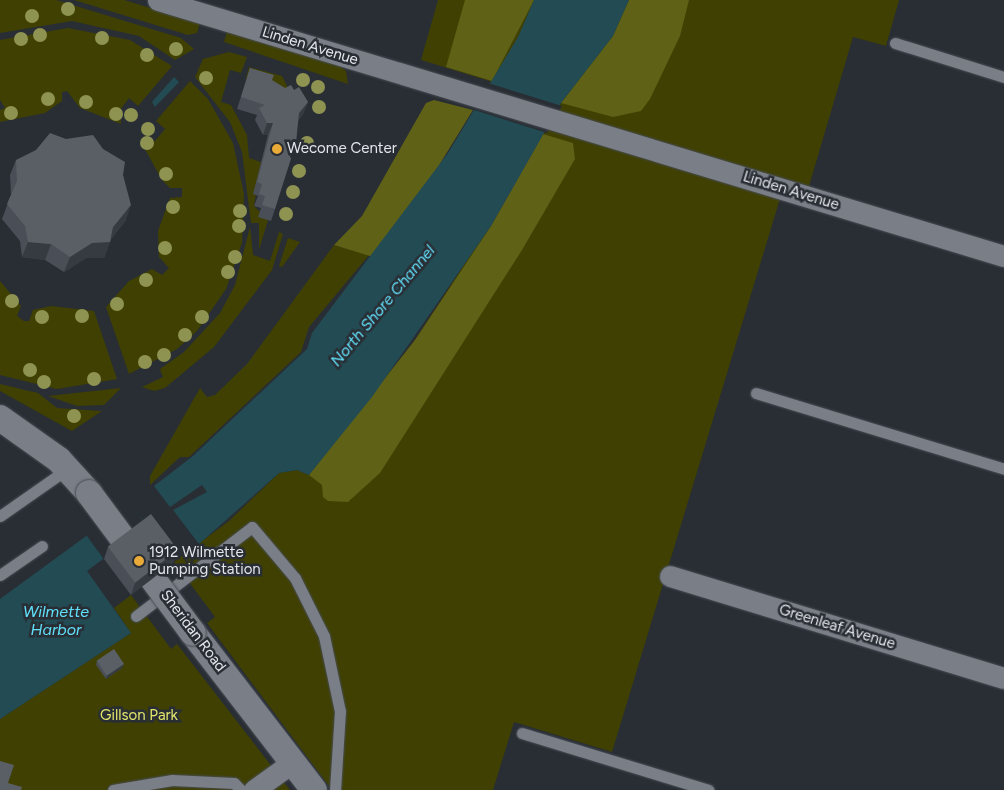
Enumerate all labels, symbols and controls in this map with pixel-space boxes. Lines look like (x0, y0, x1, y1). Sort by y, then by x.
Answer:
street label: Linden Avenue (260, 23, 360, 69)
place label: Wecome Center (287, 140, 397, 158)
marker: Wecome Center (271, 143, 283, 155)
street label: Linden Avenue (741, 168, 841, 214)
water label: North Shore Channel (327, 241, 439, 371)
place label: 1912 Wilmette Pumping Station (149, 543, 261, 578)
marker: 1912 Wilmette Pumping Station (133, 555, 145, 567)
street label: Sheridan Road (157, 587, 229, 675)
street label: Greenleaf Avenue (777, 601, 897, 653)
water label: Wilmette Harbor (23, 602, 89, 640)
park label: Gillson Park (100, 707, 178, 725)

